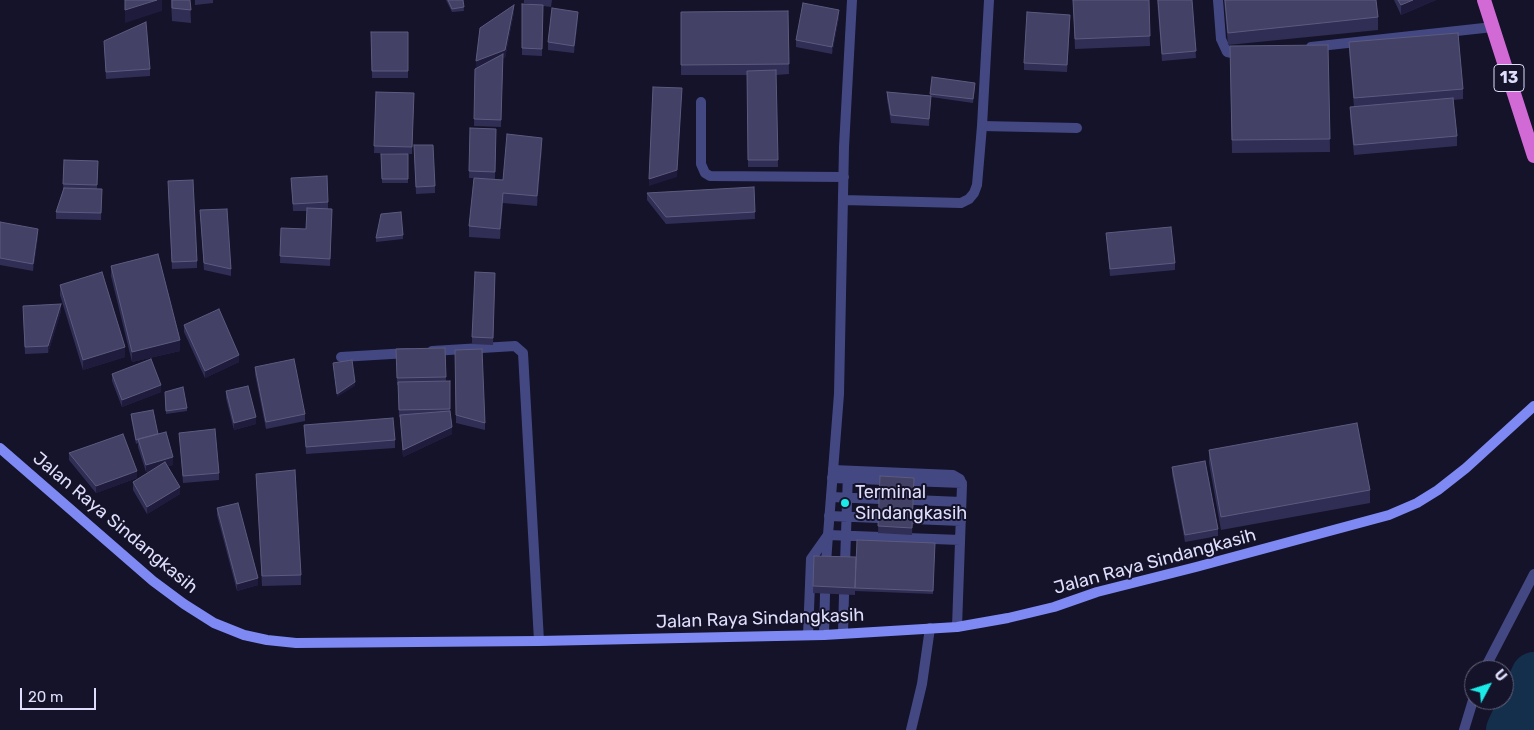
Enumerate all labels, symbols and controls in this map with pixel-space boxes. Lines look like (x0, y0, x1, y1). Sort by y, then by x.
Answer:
road number: 13 (1494, 64, 1524, 92)
street label: Jalan Raya Sindangkasih (28, 448, 202, 598)
place label: Terminal Sindangkasih (855, 482, 967, 524)
marker: Terminal Sindangkasih (839, 497, 851, 509)
street label: Jalan Raya Sindangkasih (1051, 525, 1259, 599)
street label: Jalan Raya Sindangkasih (655, 605, 865, 633)
north arrow (1464, 660, 1514, 710)
text: U (1490, 666, 1510, 685)
scale bar (22, 678, 99, 710)
text: 20 m (28, 688, 63, 706)

